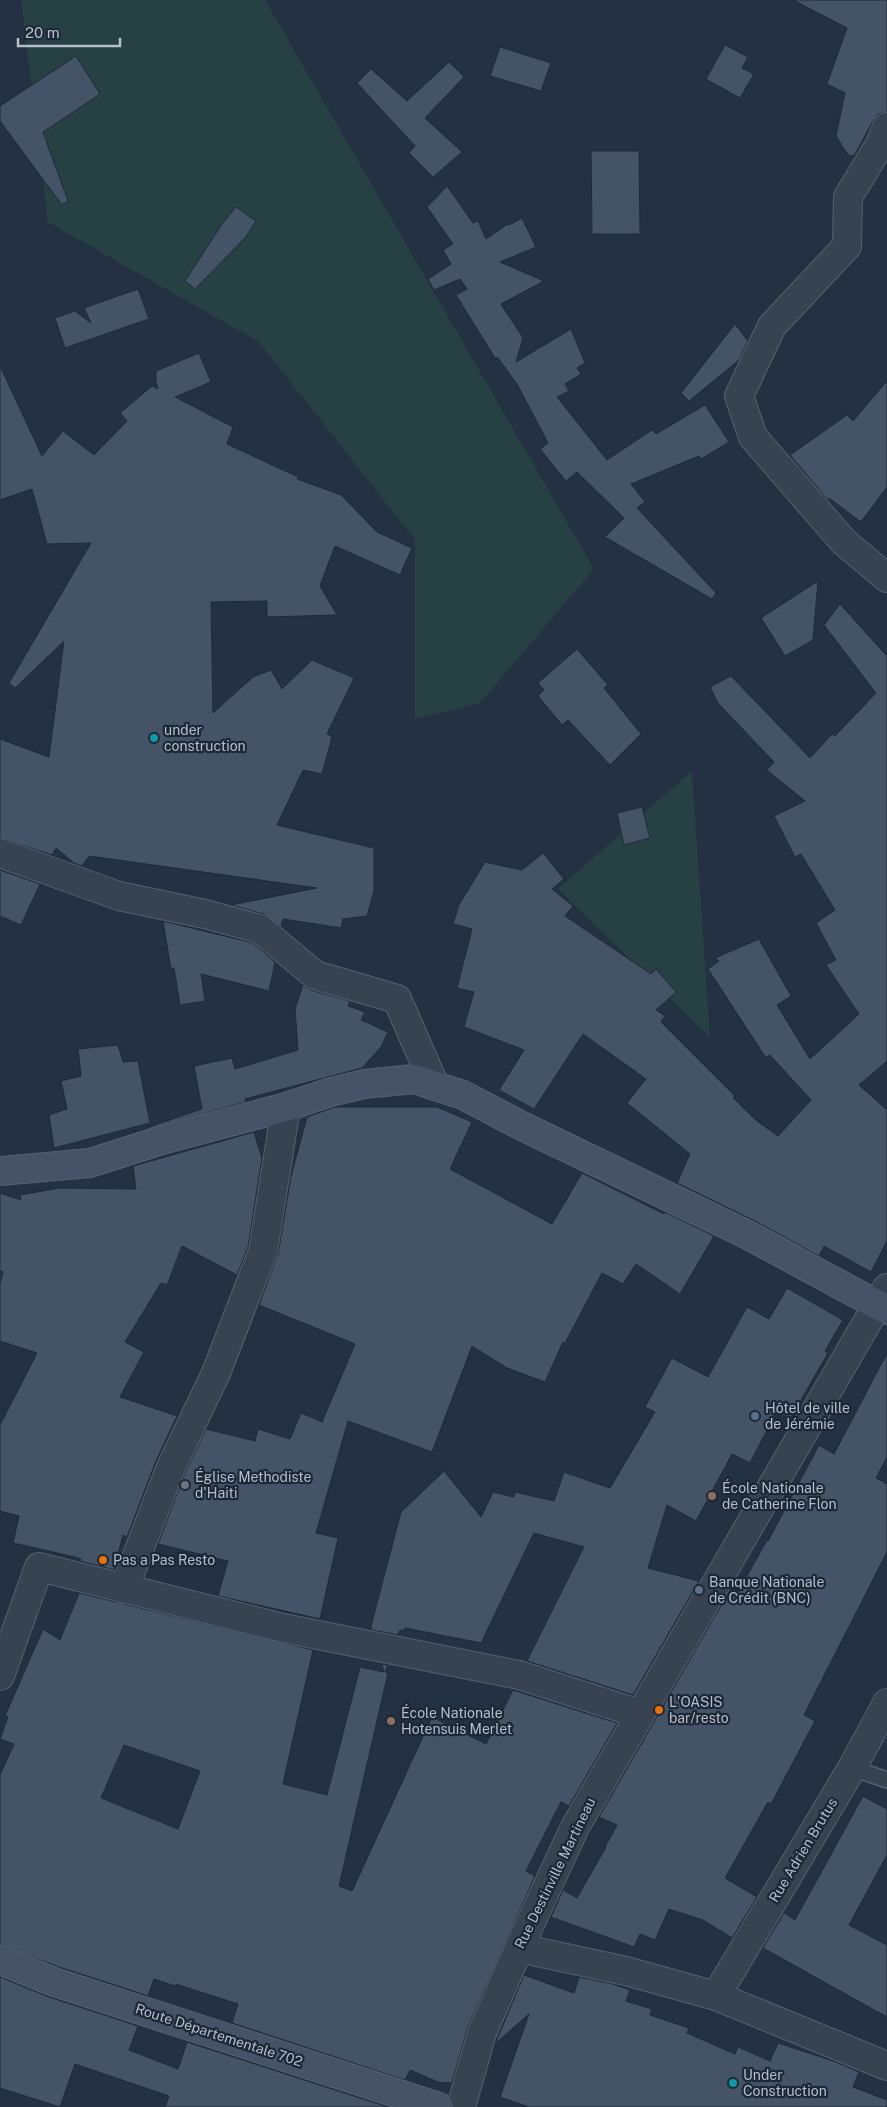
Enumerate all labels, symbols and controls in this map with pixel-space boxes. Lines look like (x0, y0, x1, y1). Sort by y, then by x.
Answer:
scale bar (18, 15, 120, 47)
text: 20 m (25, 24, 60, 41)
place label: under construction (164, 722, 246, 754)
marker: under construction (148, 732, 160, 744)
place label: Hôtel de ville de Jérémie (765, 1400, 850, 1432)
marker: Hôtel de ville de Jérémie (749, 1410, 761, 1422)
place label: Église Methodiste d'Haiti (195, 1468, 312, 1501)
marker: Église Methodiste d'Haiti (179, 1479, 191, 1491)
place label: École Nationale de Catherine Flon (722, 1479, 837, 1512)
marker: École Nationale de Catherine Flon (706, 1490, 718, 1502)
place label: Pas a Pas Resto (113, 1552, 215, 1568)
marker: Pas a Pas Resto (97, 1554, 109, 1566)
place label: Banque Nationale de Crédit (BNC) (709, 1574, 824, 1606)
marker: Banque Nationale de Crédit (BNC) (693, 1584, 705, 1596)
place label: L'OASIS bar/resto (669, 1694, 729, 1726)
place label: École Nationale Hotensuis Merlet (401, 1704, 512, 1737)
marker: L'OASIS bar/resto (653, 1704, 665, 1716)
marker: École Nationale Hotensuis Merlet (385, 1715, 397, 1727)
street label: Rue Destinville Martineau (511, 1795, 599, 1951)
street label: Rue Adrien Brutus (766, 1795, 840, 1905)
street label: Route Départementale 702 (133, 2000, 305, 2070)
place label: Under Construction (743, 2067, 827, 2099)
marker: Under Construction (727, 2077, 739, 2089)

